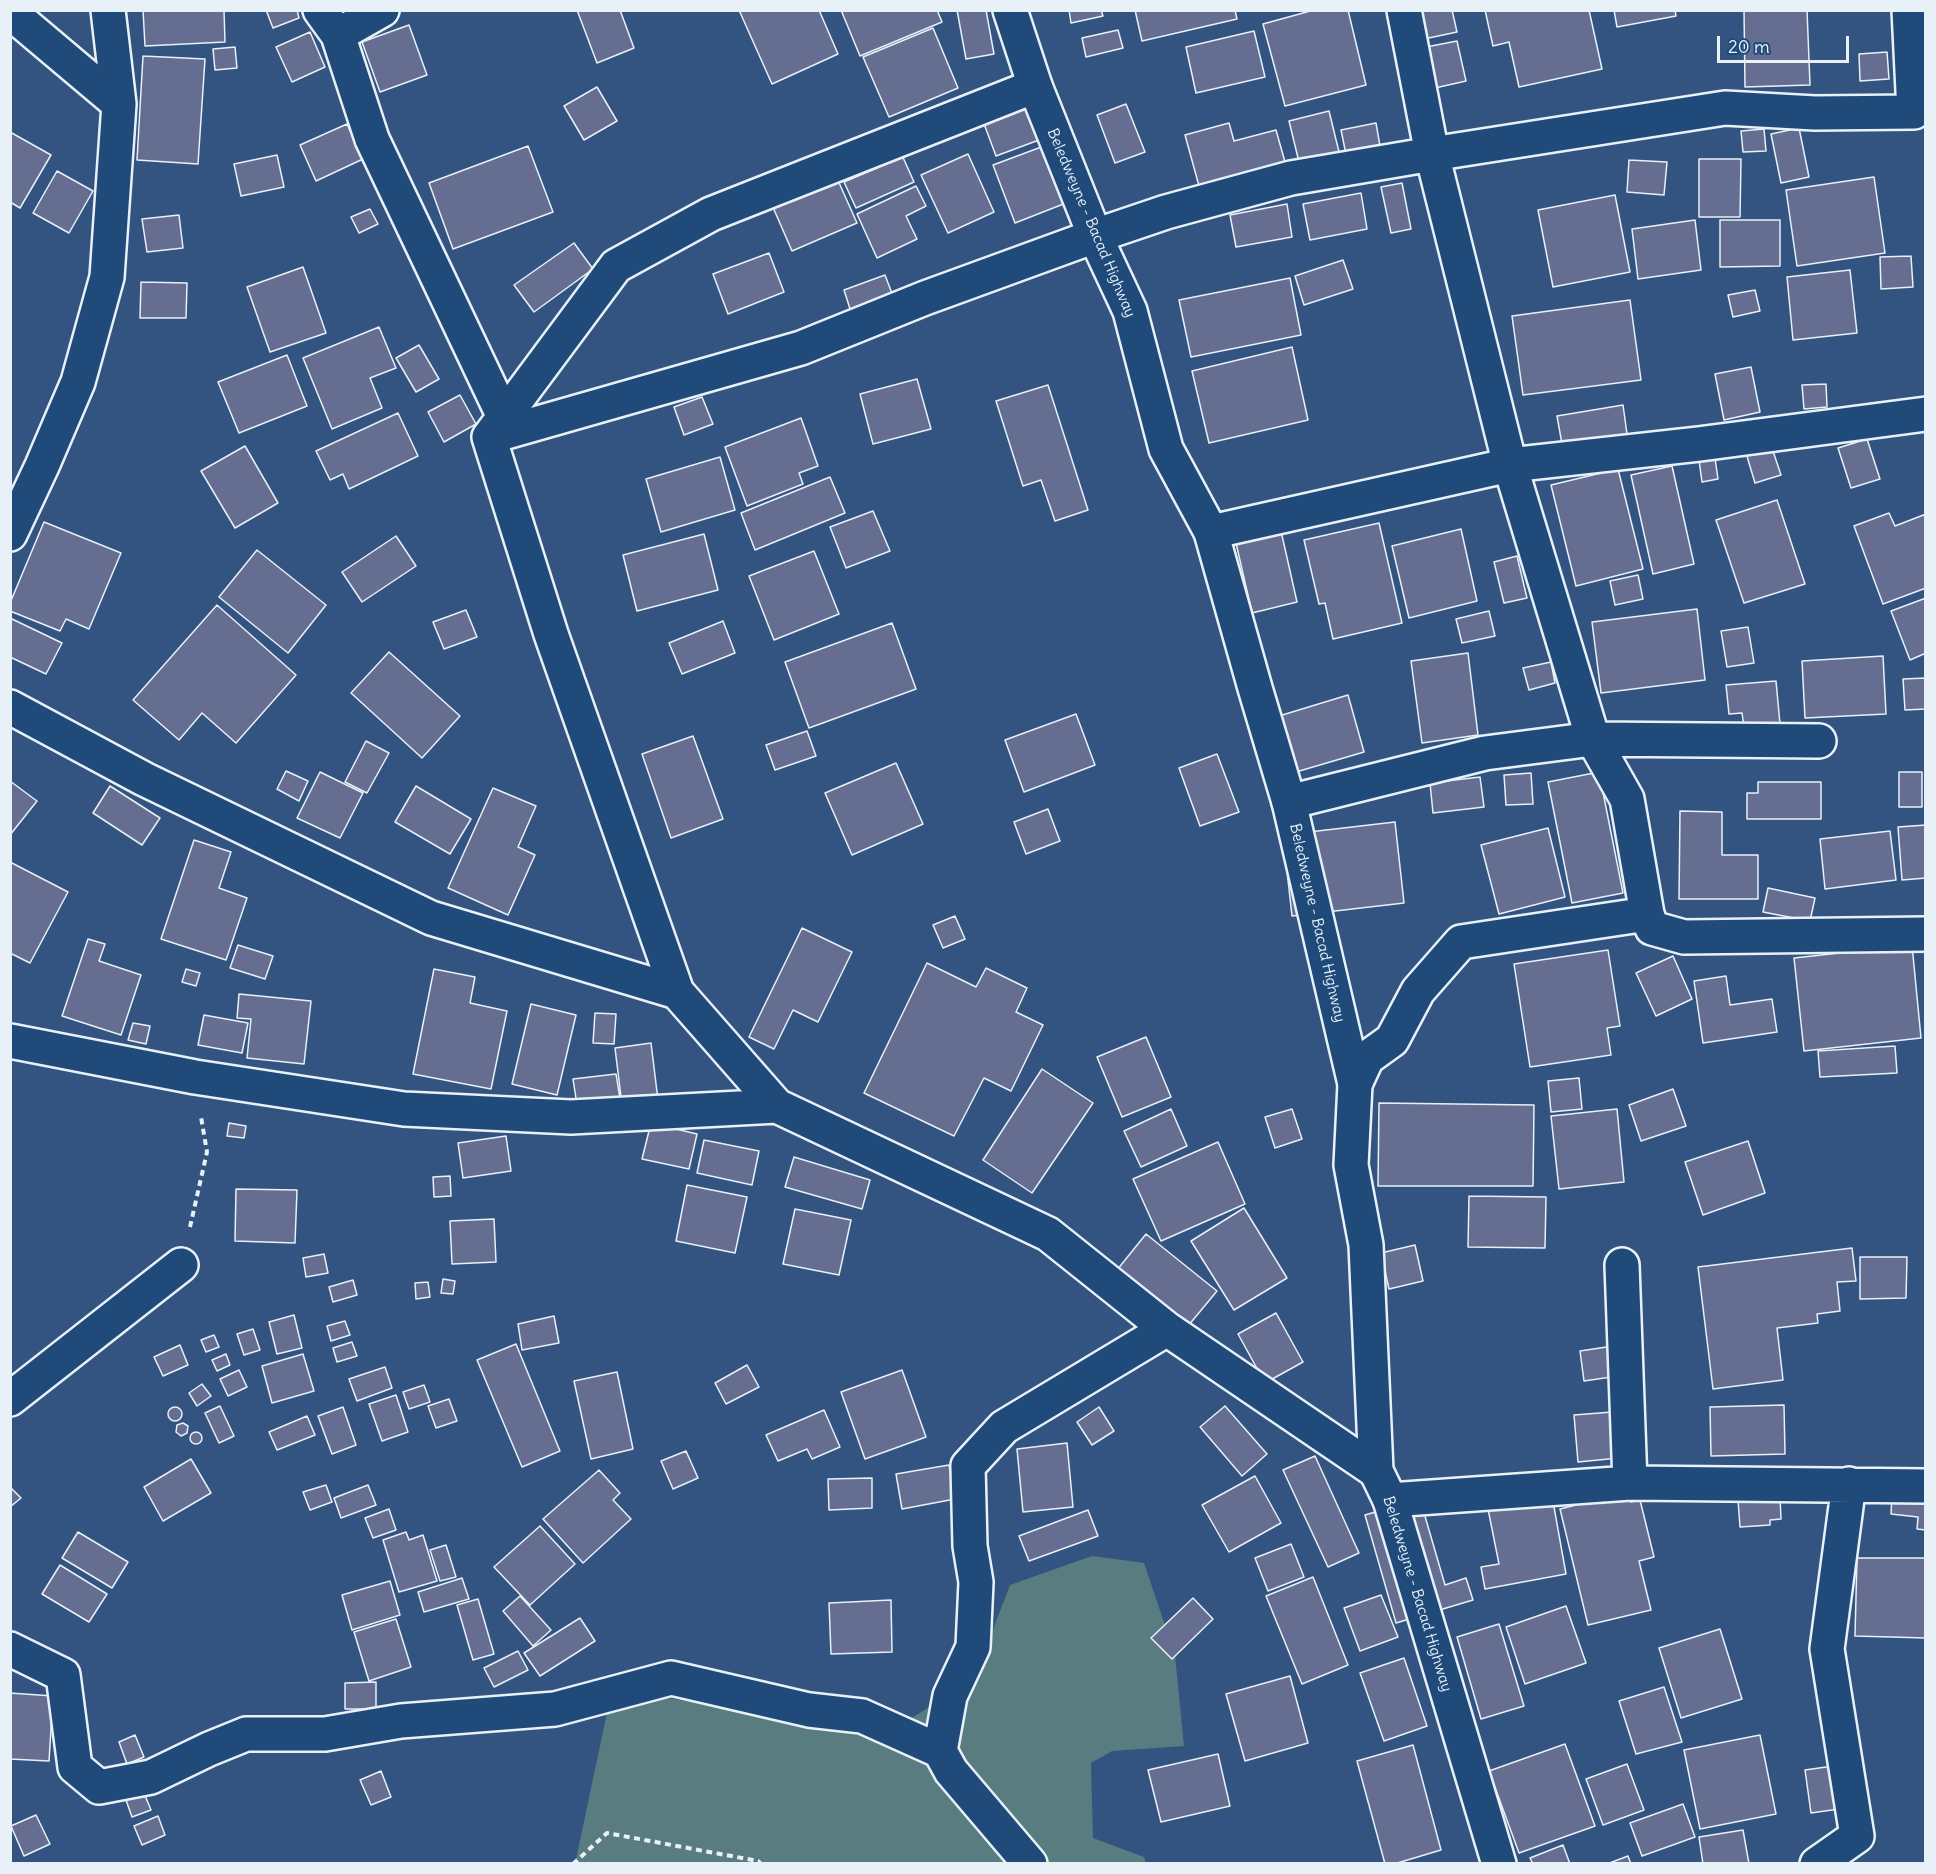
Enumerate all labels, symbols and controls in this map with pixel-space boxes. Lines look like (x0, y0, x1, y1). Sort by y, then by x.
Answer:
scale bar (1720, 24, 1852, 62)
text: 20 m (1728, 35, 1770, 58)
street label: Beledweyne - Bacad Highway (1043, 126, 1139, 320)
street label: Beledweyne - Bacad Highway (1285, 822, 1349, 1024)
street label: Beledweyne - Bacad Highway (1379, 1494, 1455, 1694)

